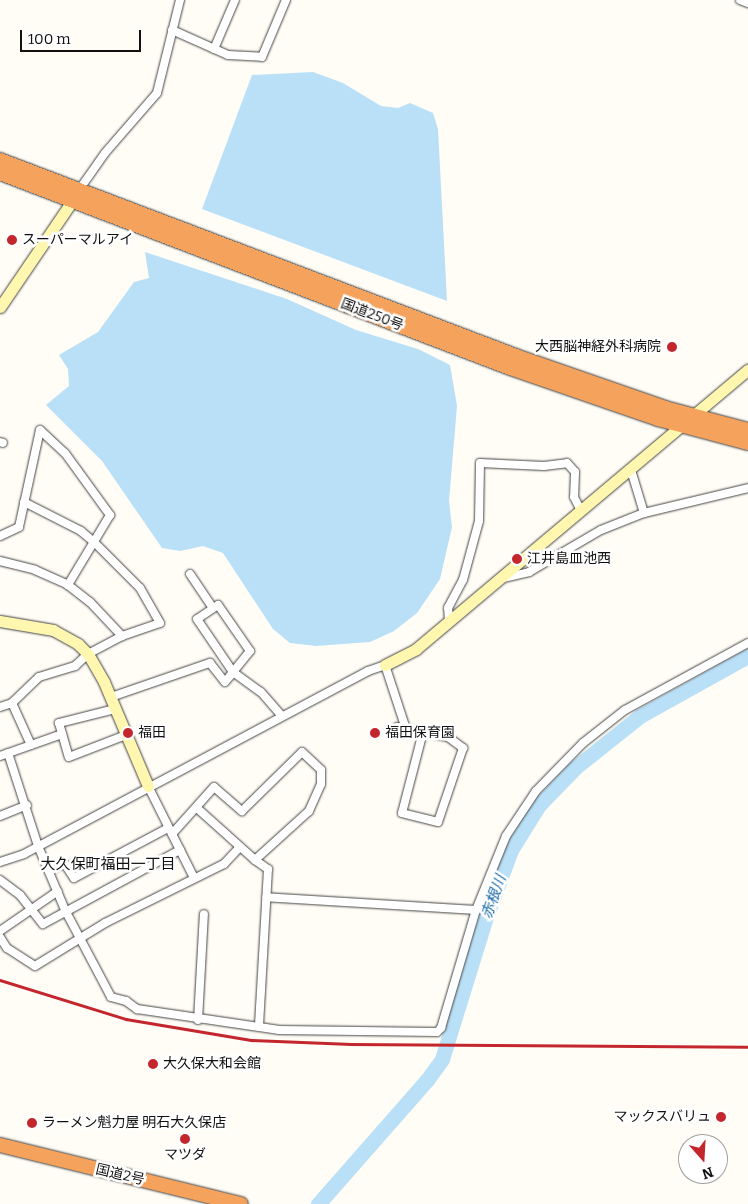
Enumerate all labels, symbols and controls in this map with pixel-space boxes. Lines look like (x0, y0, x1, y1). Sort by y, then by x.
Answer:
scale bar (22, 20, 144, 52)
text: 100 m (28, 30, 71, 48)
place label: スーパーマルアイ (22, 232, 134, 248)
marker: スーパーマルアイ (6, 234, 18, 246)
street label: 国道250号 (338, 295, 406, 335)
place label: 大西脳神経外科病院 (535, 339, 661, 355)
marker: 大西脳神経外科病院 (665, 340, 679, 354)
place label: 江井島皿池西 (527, 551, 611, 567)
marker: 江井島皿池西 (511, 553, 523, 565)
place label: 福田 (138, 725, 166, 741)
place label: 福田保育園 (385, 725, 455, 741)
marker: 福田 (122, 727, 134, 739)
marker: 福田保育園 (369, 727, 381, 739)
district label: 大久保町福田一丁目 (41, 856, 175, 874)
water label: 赤根川 (478, 873, 510, 921)
place label: 大久保大和会館 (163, 1056, 261, 1072)
marker: 大久保大和会館 (147, 1058, 159, 1070)
place label: マックスバリュ (613, 1109, 711, 1125)
marker: マックスバリュ (715, 1111, 727, 1123)
place label: ラーメン魁力屋 明石大久保店 (42, 1115, 227, 1131)
marker: ラーメン魁力屋 明石大久保店 (26, 1117, 38, 1129)
marker: マツダ (179, 1133, 191, 1145)
north arrow (678, 1134, 728, 1184)
place label: マツダ (164, 1147, 206, 1163)
street label: 国道2号 (94, 1161, 146, 1189)
text: N (700, 1163, 716, 1183)

